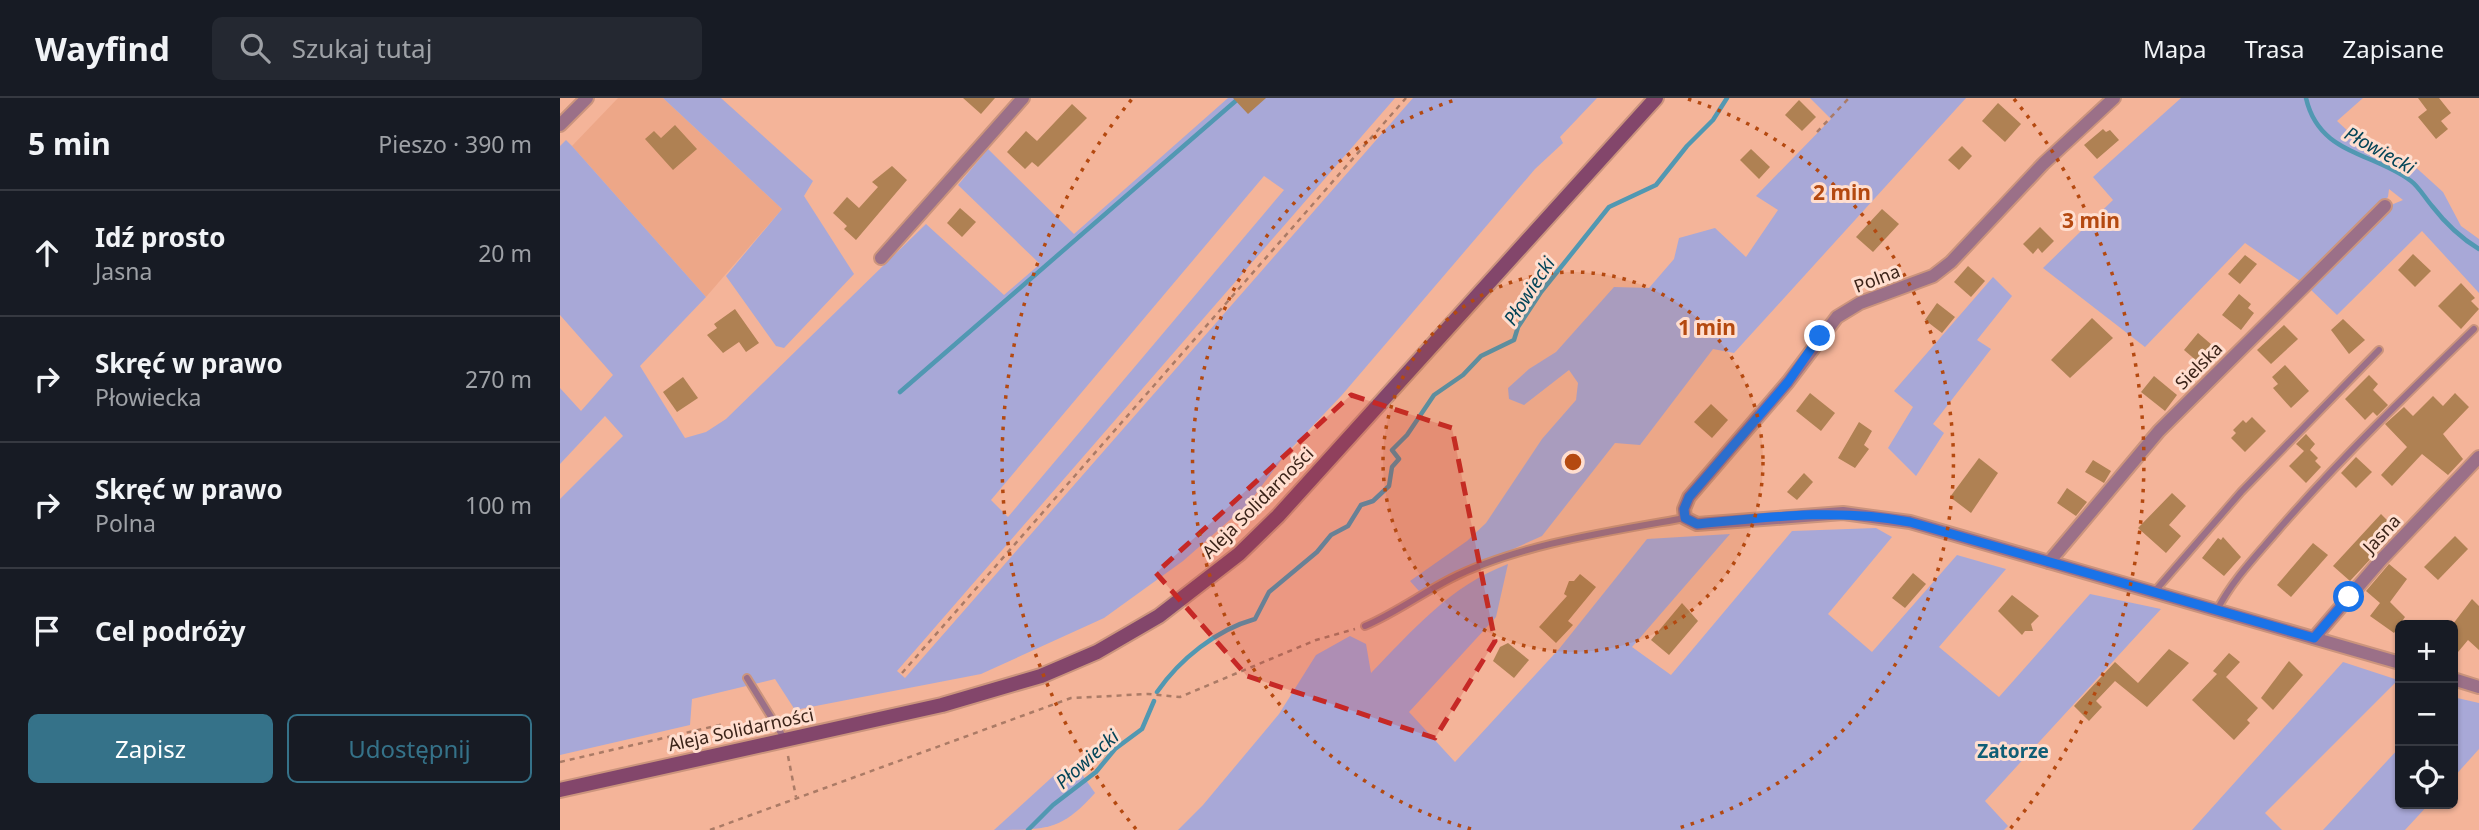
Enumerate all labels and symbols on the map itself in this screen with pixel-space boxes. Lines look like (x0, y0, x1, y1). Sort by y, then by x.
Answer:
water label: Płowiecki (2340, 120, 2421, 181)
text: 2 min (1813, 178, 1871, 206)
text: 3 min (2062, 206, 2120, 234)
water label: Płowiecki (1497, 251, 1561, 330)
street label: Polna (1850, 258, 1903, 298)
text: 1 min (1678, 313, 1736, 341)
route end (1804, 320, 1835, 351)
street label: Sielska (2169, 336, 2227, 394)
street label: Aleja Solidarności (1196, 441, 1318, 563)
centre of rings (1561, 450, 1585, 474)
street label: Jasna (2356, 509, 2405, 559)
route start (2333, 581, 2364, 612)
street label: Aleja Solidarności (666, 702, 816, 756)
water label: Płowiecki (1050, 723, 1125, 794)
district label: Zatorze (1977, 738, 2049, 764)

